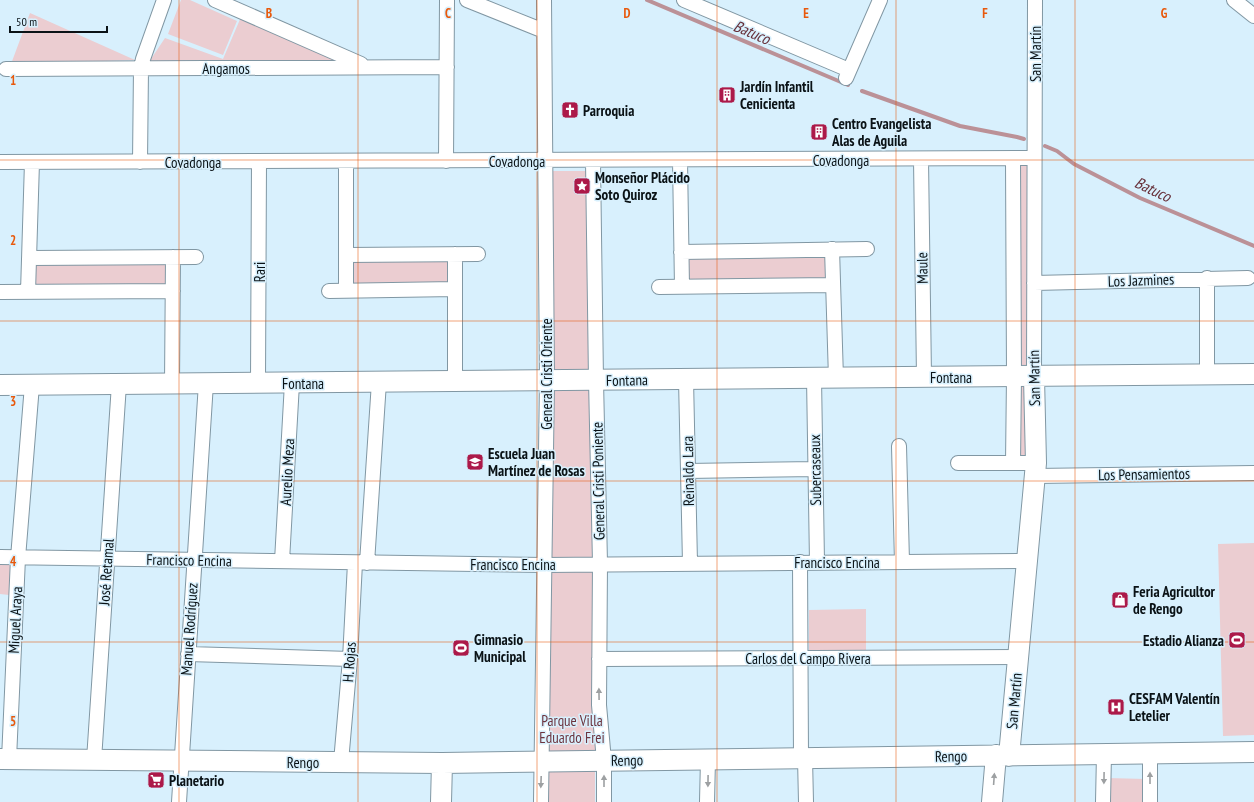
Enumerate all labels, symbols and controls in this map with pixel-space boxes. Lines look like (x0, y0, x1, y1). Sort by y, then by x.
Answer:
text: B (266, 5, 272, 22)
text: C (445, 5, 451, 22)
text: D (624, 5, 631, 22)
text: E (803, 5, 809, 22)
text: F (982, 5, 988, 22)
text: G (1161, 5, 1168, 22)
scale bar (10, 8, 107, 34)
text: 50 m (16, 14, 37, 29)
water label: Batuco (731, 15, 774, 49)
street label: San Martín (1026, 26, 1045, 82)
street label: Angamos (202, 59, 250, 78)
text: 1 (10, 72, 16, 89)
place label: Jardín Infantil Cenicienta (739, 77, 814, 113)
building icon: Jardín Infantil Cenicienta (717, 85, 737, 105)
church icon: Parroquia (560, 100, 580, 120)
place label: Parroquia (583, 101, 634, 120)
place label: Centro Evangelista Alas de Aguila (831, 114, 931, 150)
building icon: Centro Evangelista Alas de Aguila (809, 122, 829, 142)
street label: Covadonga (813, 151, 869, 170)
street label: Covadonga (489, 152, 545, 171)
street label: Covadonga (165, 153, 221, 172)
place label: Monseñor Plácido Soto Quiroz (595, 168, 690, 204)
water label: Batuco (1132, 172, 1175, 206)
place icon: Monseñor Plácido Soto Quiroz (572, 176, 592, 196)
text: 2 (10, 232, 16, 249)
street label: Maule (912, 252, 932, 284)
street label: Rari (250, 262, 269, 282)
street label: Los Jazmines (1108, 269, 1174, 291)
street label: General Cristi Oriente (537, 318, 556, 430)
street label: San Martín (1024, 350, 1044, 406)
street label: Fontana (930, 368, 972, 387)
street label: Fontana (606, 370, 648, 390)
street label: Fontana (282, 374, 324, 393)
text: 3 (10, 393, 16, 410)
street label: General Cristi Poniente (587, 422, 609, 540)
street label: Subercaseaux (805, 434, 825, 506)
street label: Reinaldo Lara (678, 436, 698, 506)
street label: Aurelio Meza (276, 438, 298, 506)
place label: Escuela Juan Martínez de Rosas (488, 444, 585, 480)
school or university icon: Escuela Juan Martínez de Rosas (465, 452, 485, 472)
street label: Los Pensamientos (1098, 464, 1190, 484)
street label: José Retamal (94, 538, 118, 607)
street label: Francisco Encina (146, 550, 232, 570)
text: 4 (10, 553, 17, 570)
street label: Francisco Encina (794, 553, 880, 572)
street label: Francisco Encina (470, 555, 556, 574)
street label: Manuel Rodríguez (176, 582, 202, 676)
place label: Feria Agricultor de Rengo (1133, 582, 1216, 618)
street label: Miguel Araya (4, 586, 26, 654)
shop icon: Feria Agricultor de Rengo (1110, 590, 1130, 610)
place label: Gimnasio Municipal (474, 630, 526, 666)
sports icon: Estadio Alianza (1227, 630, 1247, 650)
place label: Estadio Alianza (1143, 631, 1224, 650)
sports icon: Gimnasio Municipal (451, 638, 471, 658)
street label: H. Rojas (338, 641, 360, 683)
street label: Carlos del Campo Rivera (745, 649, 871, 668)
street label: San Martín (1002, 672, 1026, 730)
one-way arrow (596, 687, 602, 700)
place label: CESFAM Valentín Letelier (1129, 689, 1220, 725)
hospital icon: CESFAM Valentín Letelier (1106, 697, 1126, 717)
park label: Parque Villa Eduardo Frei (539, 711, 605, 747)
text: 5 (10, 713, 16, 730)
street label: Rengo (935, 746, 967, 766)
street label: Rengo (611, 750, 643, 770)
street label: Rengo (287, 753, 319, 772)
supermarket icon: Planetario (146, 770, 166, 790)
place label: Planetario (169, 771, 224, 790)
one-way arrow (1147, 771, 1153, 784)
one-way arrow (991, 772, 997, 785)
one-way arrow (1101, 772, 1107, 785)
one-way arrow (601, 774, 607, 787)
one-way arrow (705, 775, 711, 788)
one-way arrow (538, 776, 545, 788)

